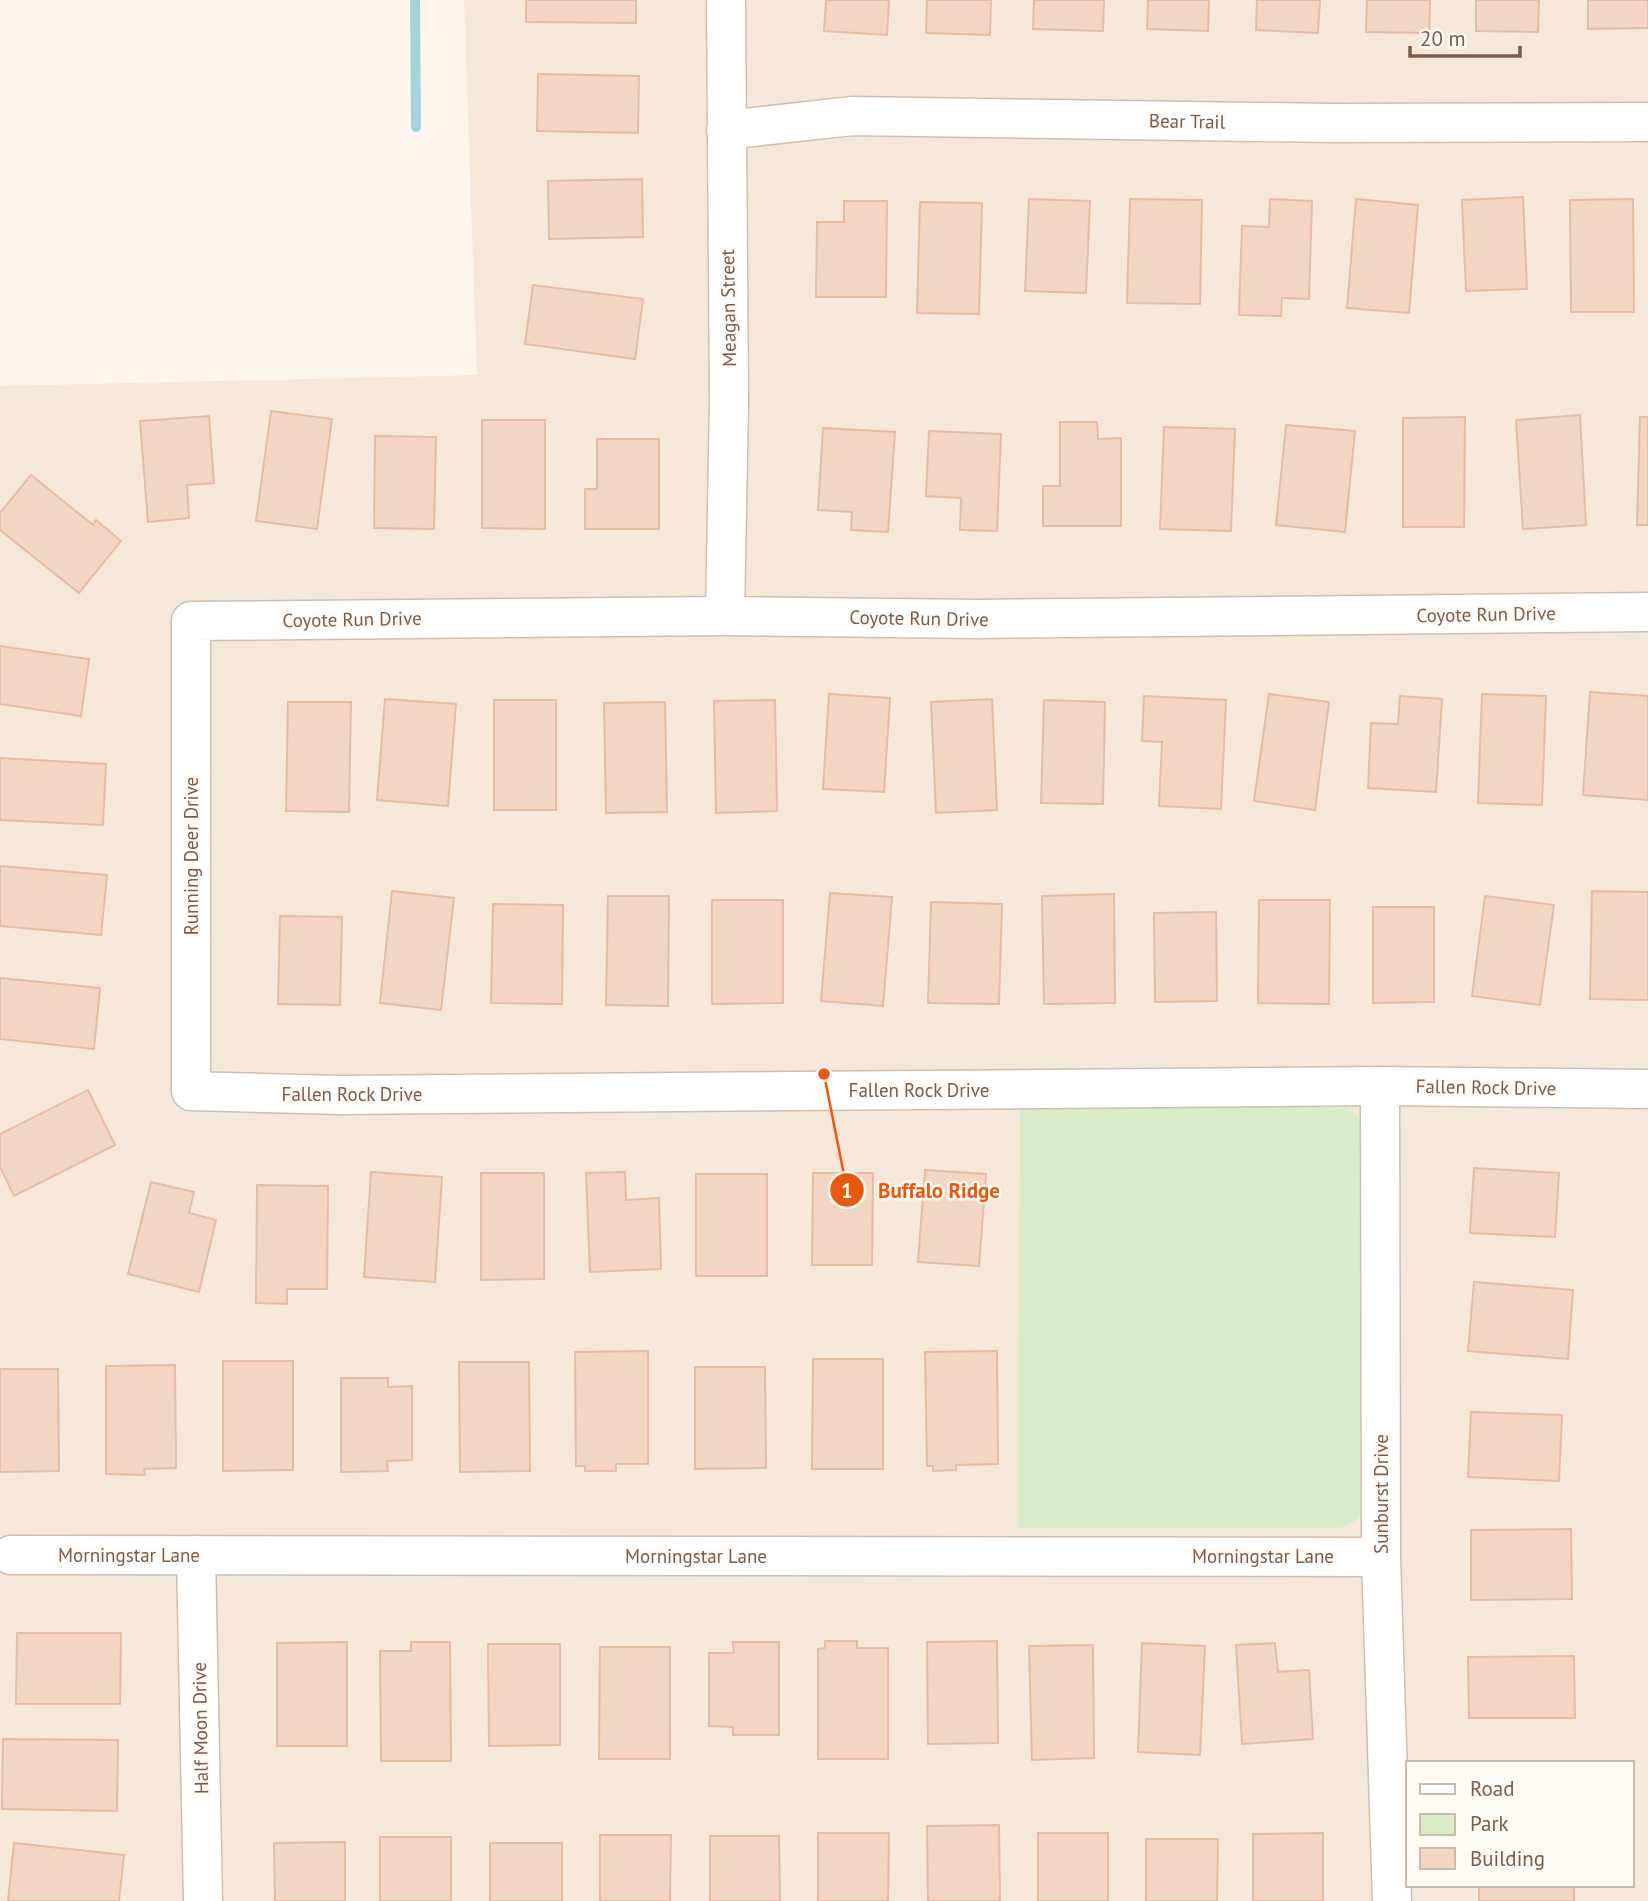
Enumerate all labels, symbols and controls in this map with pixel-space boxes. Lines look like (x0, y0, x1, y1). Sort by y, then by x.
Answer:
scale bar (1410, 14, 1520, 58)
text: 20 m (1420, 25, 1466, 52)
street label: Bear Trail (1149, 108, 1226, 134)
street label: Meagan Street (715, 248, 741, 367)
street label: Coyote Run Drive (1416, 601, 1556, 627)
street label: Coyote Run Drive (849, 605, 989, 631)
street label: Coyote Run Drive (282, 606, 422, 632)
street label: Running Deer Drive (179, 777, 203, 935)
street label: Fallen Rock Drive (1415, 1074, 1557, 1100)
street label: Fallen Rock Drive (849, 1078, 989, 1102)
street label: Fallen Rock Drive (282, 1082, 422, 1106)
callout: Buffalo Ridge (829, 1169, 1014, 1211)
text: 1 (841, 1177, 853, 1204)
text: Buffalo Ridge (878, 1177, 1000, 1204)
street label: Sunburst Drive (1369, 1434, 1393, 1554)
street label: Morningstar Lane (58, 1543, 200, 1567)
street label: Morningstar Lane (625, 1544, 767, 1568)
street label: Morningstar Lane (1192, 1544, 1334, 1568)
street label: Half Moon Drive (187, 1662, 213, 1794)
legend (1406, 1761, 1634, 1887)
text: Road (1470, 1775, 1514, 1802)
text: Park (1470, 1810, 1509, 1837)
text: Building (1470, 1845, 1545, 1872)

